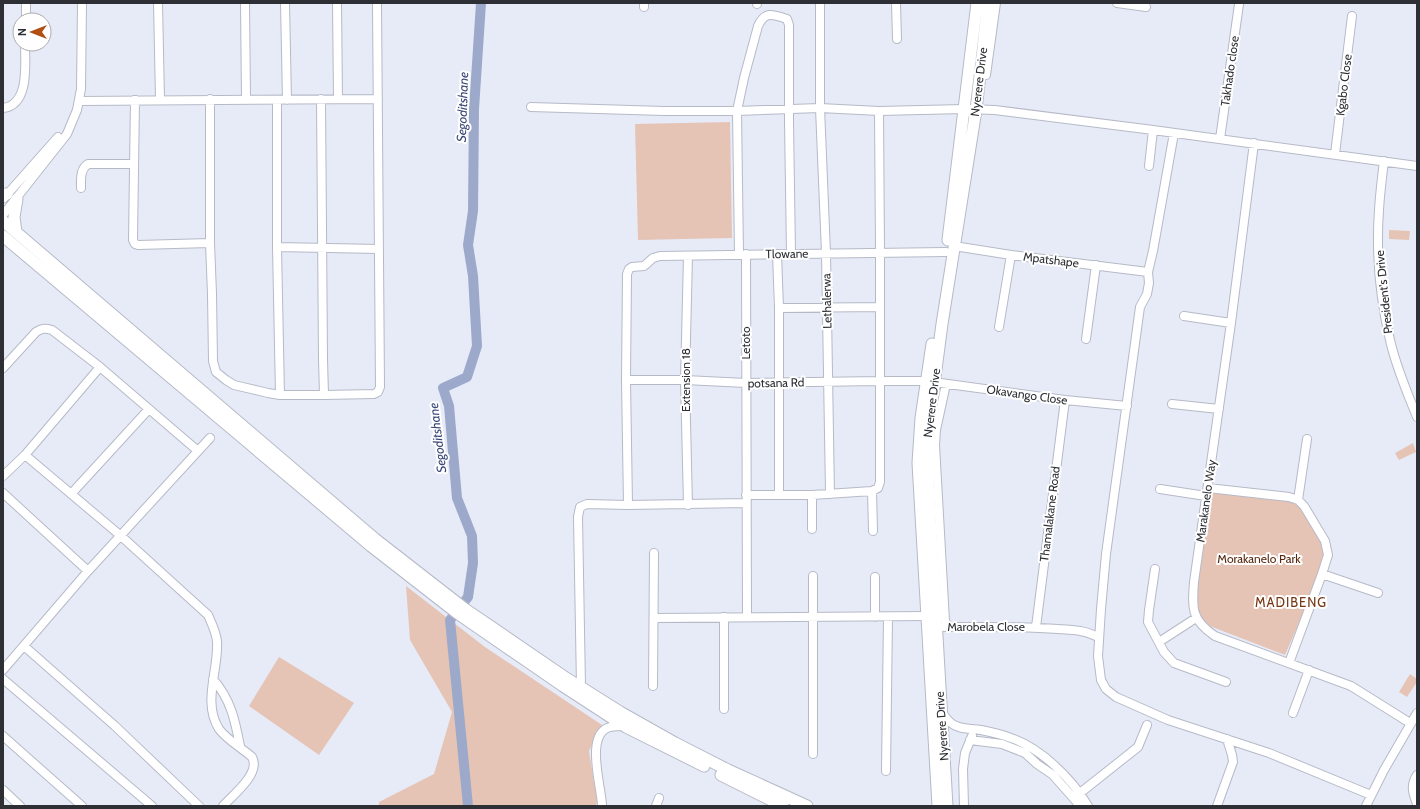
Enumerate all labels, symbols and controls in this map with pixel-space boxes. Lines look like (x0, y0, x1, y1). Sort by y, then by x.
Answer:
north arrow (12, 12, 52, 52)
text: N (15, 28, 29, 36)
street label: Takhado close (1217, 35, 1242, 107)
street label: Nyerere Drive (967, 46, 990, 117)
street label: Kgabo Close (1332, 53, 1355, 117)
water label: Segoditshane (453, 72, 471, 142)
street label: Tlowane (765, 246, 809, 261)
street label: Mpatshape (1022, 249, 1080, 270)
street label: President's Drive (1372, 249, 1395, 335)
street label: Lethalerwa (819, 273, 834, 329)
street label: Letoto (738, 326, 753, 360)
street label: Extension 18 (678, 348, 693, 412)
street label: Nyerere Drive (920, 367, 943, 438)
street label: potsana Rd (747, 375, 805, 390)
street label: Okavango Close (986, 381, 1068, 408)
water label: Segoditshane (425, 402, 449, 474)
street label: Marakanelo Way (1192, 459, 1219, 543)
street label: Thamalakane Road (1036, 465, 1063, 563)
park label: Morakanelo Park (1217, 551, 1301, 566)
district label: MADIBENG (1255, 594, 1327, 610)
street label: Marobela Close (947, 619, 1025, 634)
street label: Nyerere Drive (932, 691, 951, 761)

